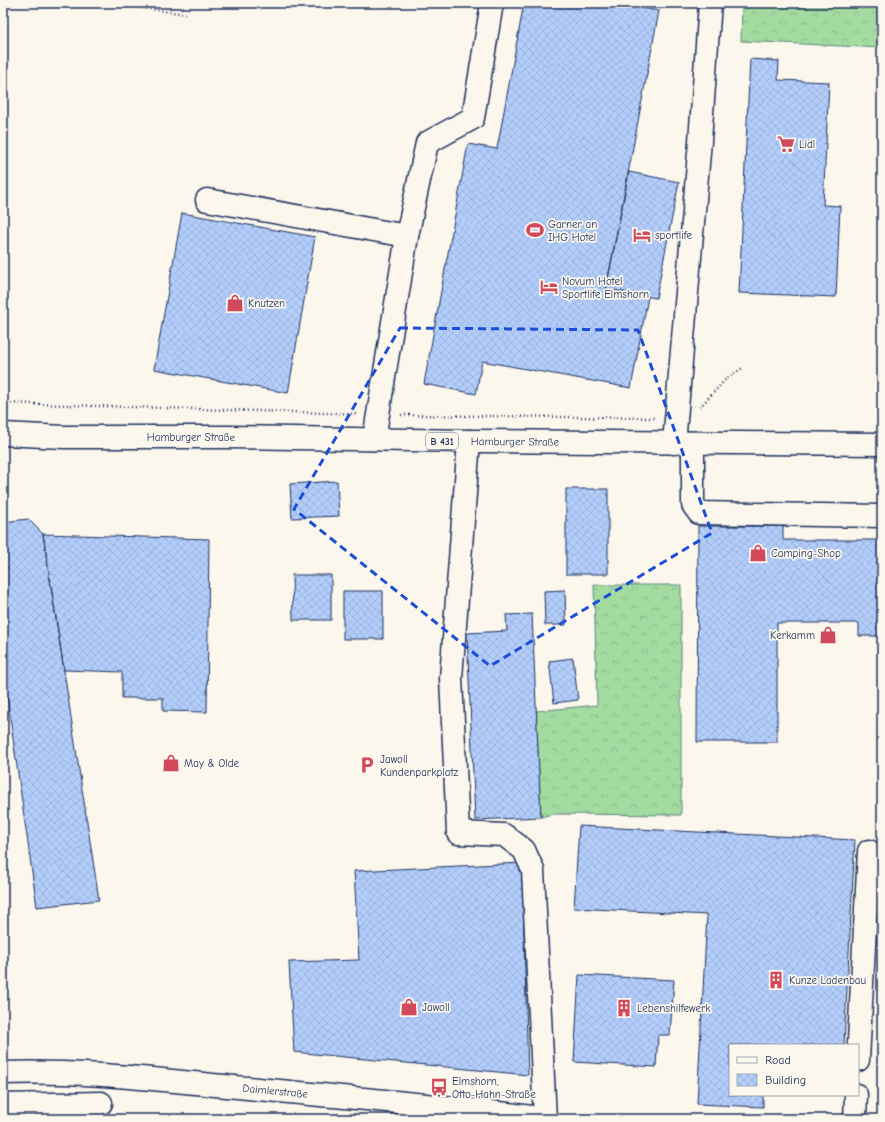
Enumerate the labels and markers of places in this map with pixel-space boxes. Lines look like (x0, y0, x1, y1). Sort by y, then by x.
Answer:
supermarket icon: Lidl (776, 134, 796, 154)
place label: Lidl (799, 138, 815, 151)
place label: Garner an IHG Hotel (548, 218, 597, 244)
sports icon: Garner an IHG Hotel (525, 220, 545, 240)
hotel icon: sportlife (632, 225, 652, 245)
place label: sportlife (655, 229, 693, 242)
place label: Novum Hotel Sportlife Elmshorn (562, 275, 649, 301)
hotel icon: Novum Hotel Sportlife Elmshorn (539, 277, 559, 297)
shop icon: Knutzen (225, 293, 245, 313)
place label: Knutzen (248, 297, 285, 310)
shop icon: Camping-Shop (748, 543, 768, 563)
place label: Camping-Shop (771, 547, 841, 560)
shop icon: Kerkamm (818, 625, 838, 645)
place label: Kerkamm (770, 629, 815, 642)
shop icon: May & Olde (161, 753, 181, 773)
place label: Jawoll Kundenparkplatz (380, 753, 459, 779)
parking icon: Jawoll Kundenparkplatz (357, 755, 377, 775)
place label: May & Olde (184, 757, 240, 770)
building icon: Kunze Ladenbau (766, 970, 786, 990)
place label: Kunze Ladenbau (789, 974, 866, 987)
shop icon: Jawoll (399, 997, 419, 1017)
building icon: Lebenshilfewerk (614, 998, 634, 1018)
place label: Jawoll (422, 1001, 450, 1014)
place label: Lebenshilfewerk (637, 1002, 711, 1015)
place label: Elmshorn, Otto-Hahn-Straße (452, 1075, 536, 1101)
bus stop icon: Elmshorn, Otto-Hahn-Straße (429, 1077, 449, 1097)

